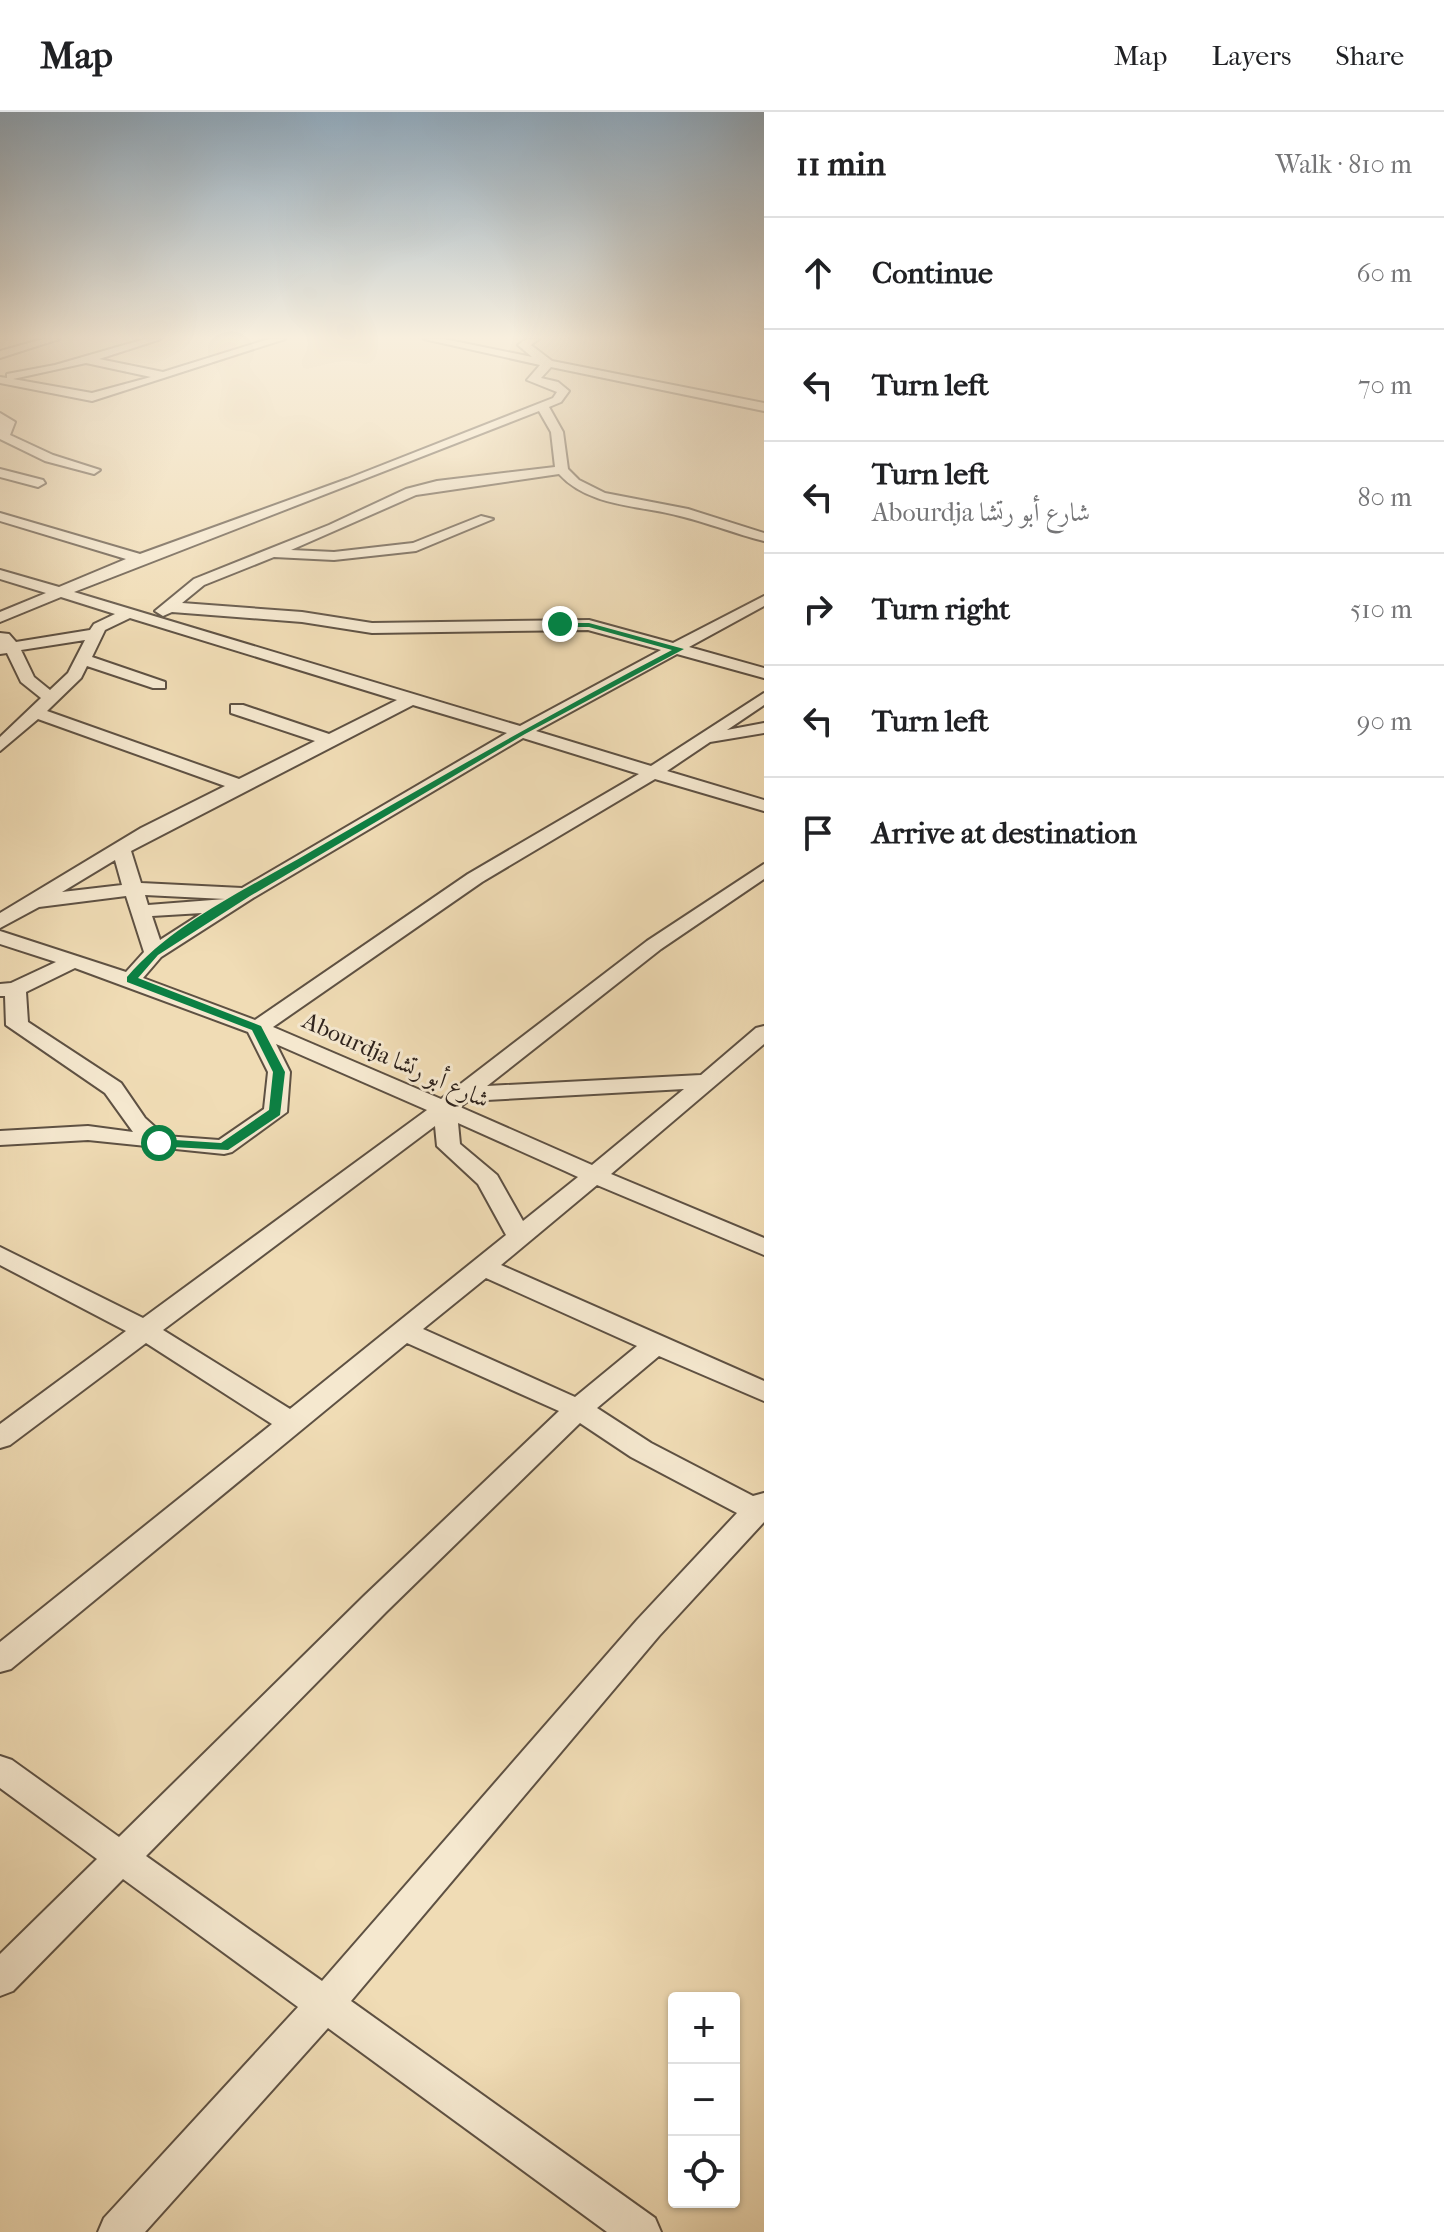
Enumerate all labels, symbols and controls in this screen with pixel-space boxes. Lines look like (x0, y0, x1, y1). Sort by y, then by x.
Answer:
text: Map (40, 33, 113, 78)
text: Map (1114, 39, 1167, 72)
text: Layers (1211, 39, 1291, 72)
text: Share (1335, 39, 1404, 72)
text: 11 min (796, 144, 886, 184)
text: Walk · 810 m (1276, 149, 1412, 180)
icon: ahead (796, 251, 840, 295)
text: Continue (872, 256, 993, 291)
text: 60 m (1356, 258, 1412, 289)
icon: left (796, 363, 840, 407)
text: Turn left (872, 368, 989, 403)
text: 70 m (1358, 370, 1412, 401)
text: Turn left (872, 457, 989, 492)
icon: left (796, 475, 840, 519)
text: 80 m (1357, 482, 1412, 513)
text: Abourdja شارع أبو رتشا (872, 497, 1090, 528)
icon: right (796, 587, 840, 631)
text: Turn right (872, 592, 1010, 627)
text: 510 m (1350, 594, 1412, 625)
route end (542, 606, 578, 642)
icon: left (796, 699, 840, 743)
text: Turn left (872, 704, 989, 739)
text: 90 m (1357, 706, 1412, 737)
icon: arrive (796, 811, 840, 855)
text: Arrive at destination (872, 816, 1137, 851)
street label: Abourdja شارع أبو رتشا (295, 1003, 495, 1119)
route start (141, 1125, 177, 1161)
map controls (668, 1992, 740, 2208)
button: + (668, 1992, 740, 2064)
button: − (668, 2064, 740, 2136)
button: locate (668, 2136, 740, 2208)

